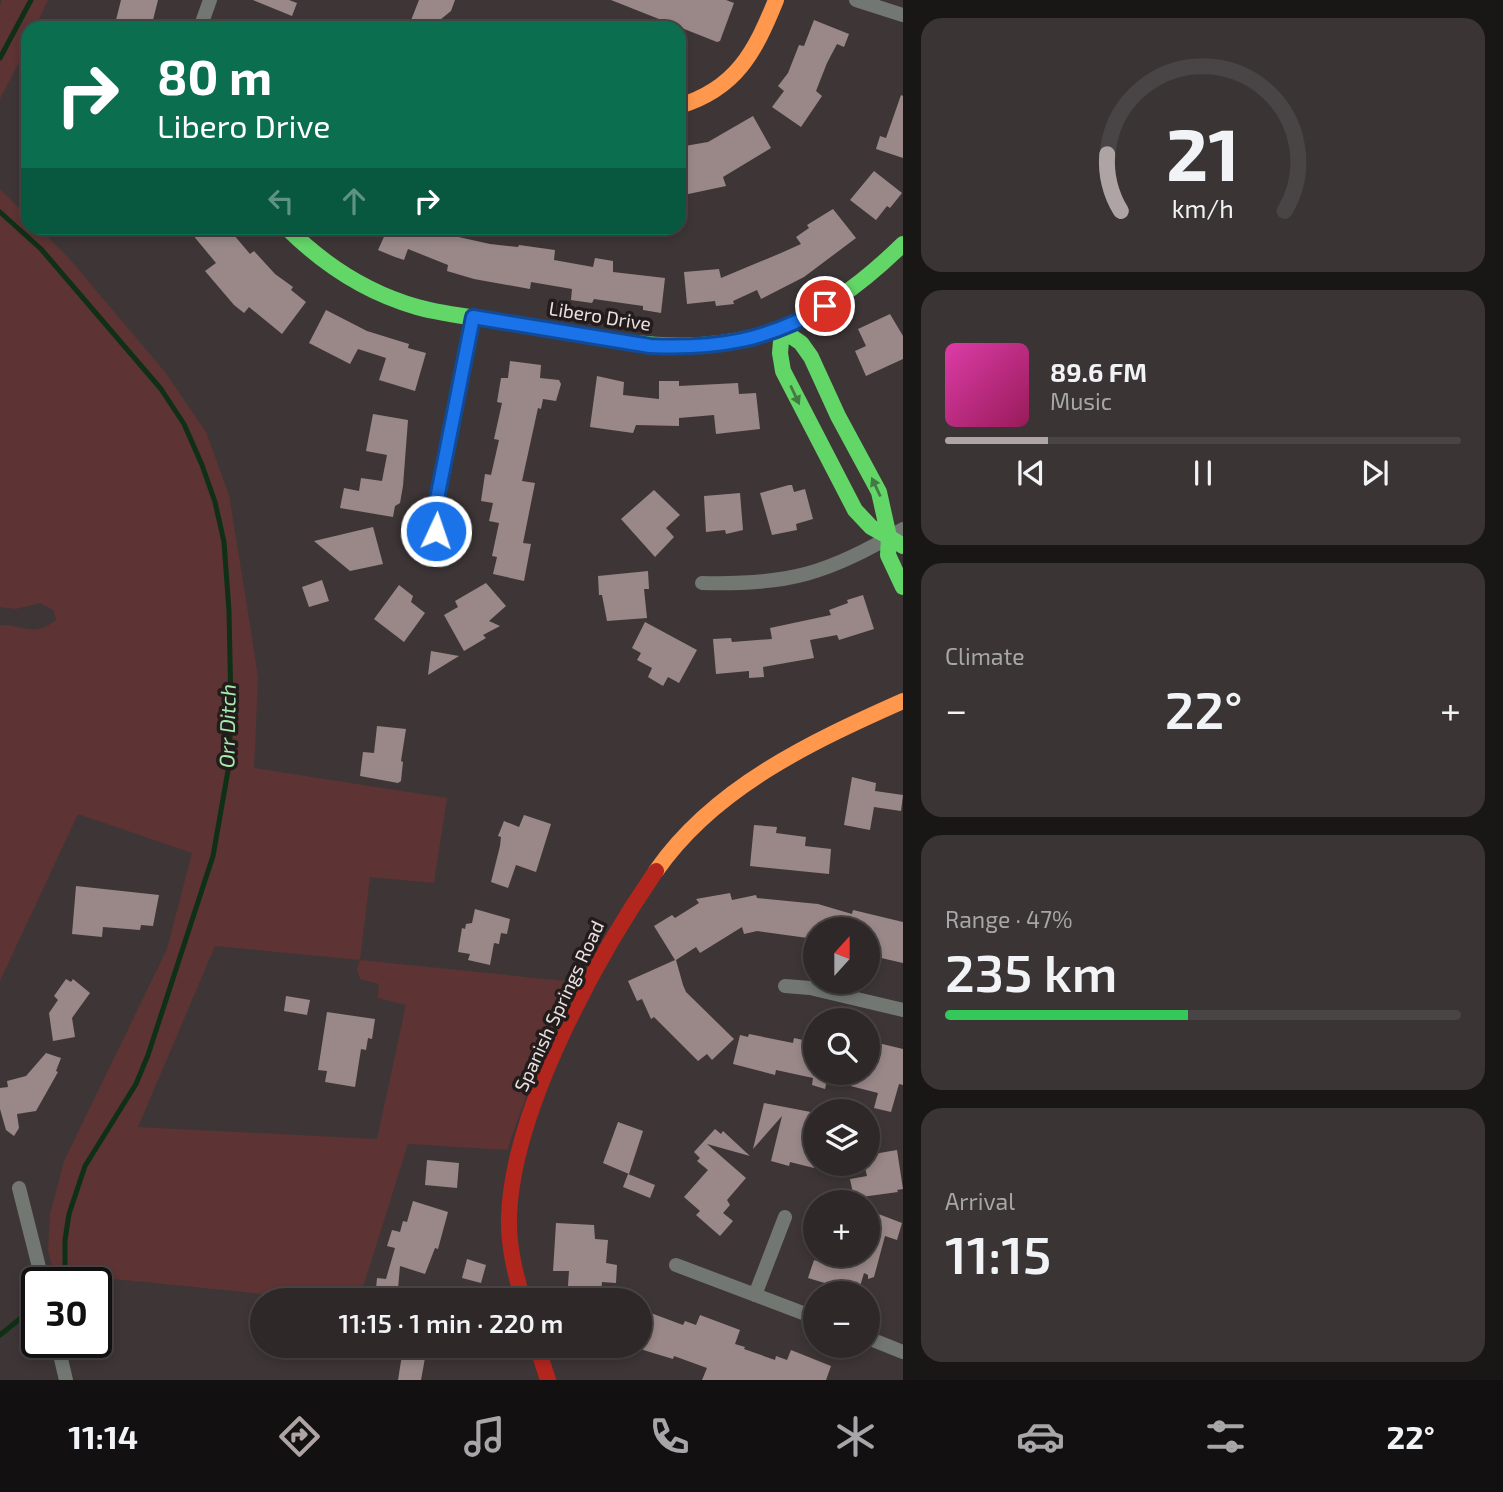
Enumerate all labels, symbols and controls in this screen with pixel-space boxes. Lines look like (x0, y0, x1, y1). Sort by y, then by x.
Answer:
text: 80 m (157, 46, 272, 105)
icon: right (42, 49, 133, 140)
text: Libero Drive (157, 106, 331, 144)
text: 21 (1166, 109, 1240, 197)
icon: left (262, 182, 300, 220)
icon: ahead (335, 182, 373, 220)
icon: right (408, 182, 446, 220)
text: km/h (1172, 193, 1234, 223)
pin (795, 276, 855, 336)
icon: arrive (806, 287, 844, 325)
street label: Libero Drive (547, 296, 653, 335)
text: 89.6 FM (1050, 356, 1147, 387)
one-way arrow (789, 385, 800, 405)
text: Music (1050, 387, 1112, 415)
icon: previous (1012, 454, 1050, 492)
icon: pause (1184, 454, 1222, 492)
icon: next (1356, 454, 1394, 492)
one-way arrow (870, 477, 882, 497)
position arrow (399, 494, 473, 568)
text: Climate (945, 642, 1025, 670)
text: 22° (1165, 677, 1243, 739)
water label: Orr Ditch (213, 684, 240, 768)
text: − (945, 686, 967, 732)
text: + (1440, 686, 1461, 732)
text: Range · 47% (945, 905, 1072, 933)
street label: Spanish Springs Road (509, 917, 608, 1095)
north arrow (803, 917, 880, 994)
map controls (803, 917, 880, 1358)
text: 235 km (945, 940, 1117, 1002)
button: search (803, 1008, 880, 1085)
button: layers (803, 1099, 880, 1176)
text: Arrival (945, 1187, 1015, 1215)
button: + (803, 1190, 880, 1267)
text: 11:15 (945, 1222, 1051, 1284)
speed limit sign: 30 (21, 1267, 112, 1358)
button: − (803, 1281, 880, 1358)
text: 11:15 · 1 min · 220 m (339, 1307, 563, 1338)
icon: directions (275, 1412, 324, 1461)
icon: music (460, 1412, 509, 1461)
icon: phone (645, 1412, 694, 1461)
icon: climate (831, 1412, 880, 1461)
icon: car (1016, 1412, 1065, 1461)
icon: filters (1201, 1412, 1250, 1461)
text: 11:14 (68, 1417, 138, 1455)
text: 22° (1387, 1417, 1435, 1455)

